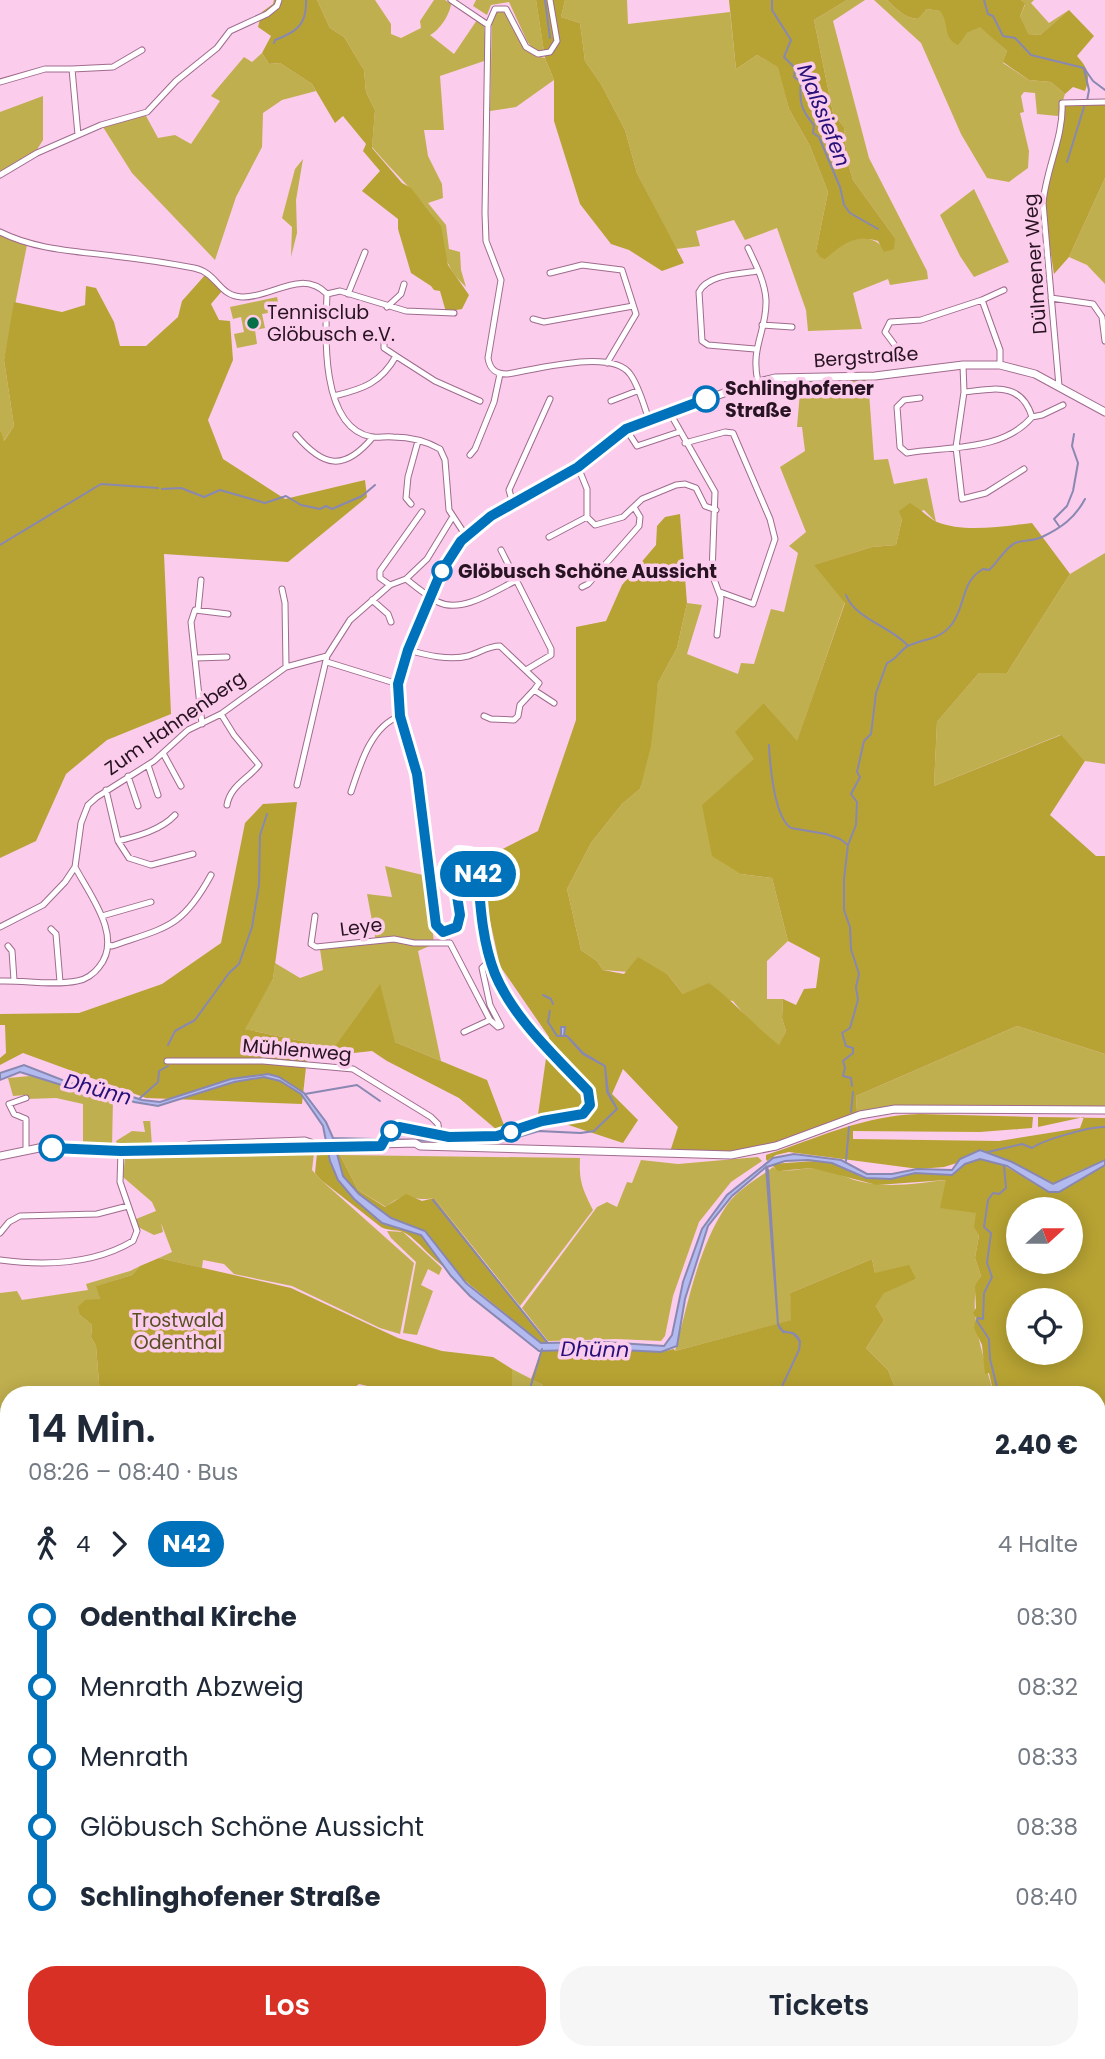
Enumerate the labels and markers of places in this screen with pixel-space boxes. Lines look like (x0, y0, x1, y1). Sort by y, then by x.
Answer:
place label: Tennisclub Glöbusch e.V. (267, 299, 395, 348)
marker: Tennisclub Glöbusch e.V. (245, 315, 261, 331)
place label: Schlinghofener Straße (725, 375, 874, 424)
marker: Schlinghofener Straße (693, 386, 719, 412)
place label: Glöbusch Schöne Aussicht (458, 558, 717, 585)
marker: Glöbusch Schöne Aussicht (432, 561, 452, 581)
unlabelled marker (381, 1121, 401, 1141)
unlabelled marker (501, 1122, 521, 1142)
unlabelled marker (39, 1135, 65, 1161)

